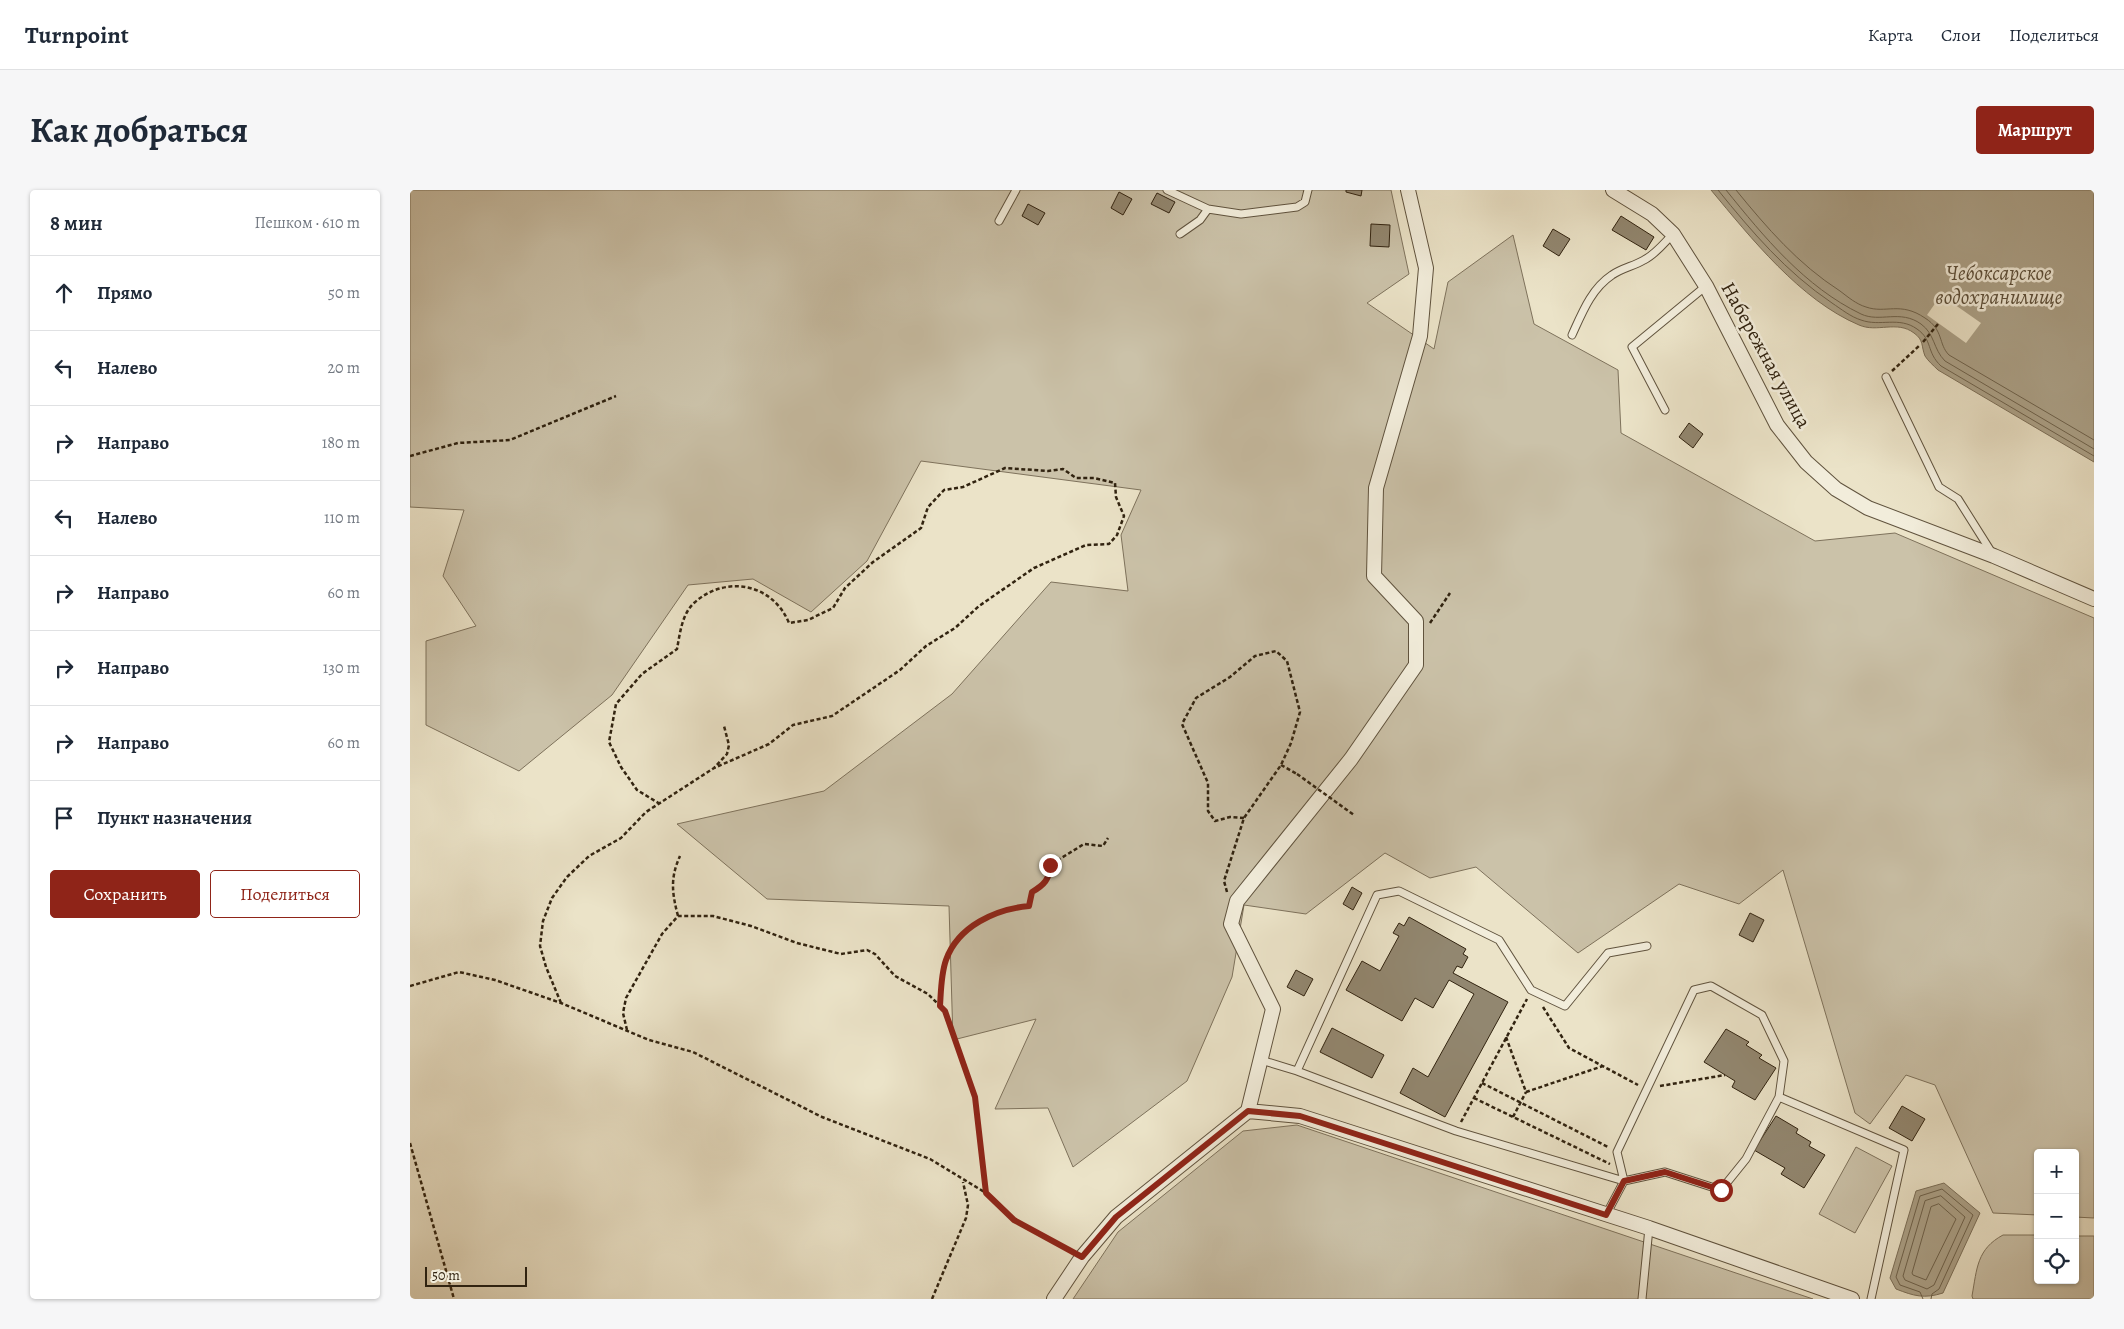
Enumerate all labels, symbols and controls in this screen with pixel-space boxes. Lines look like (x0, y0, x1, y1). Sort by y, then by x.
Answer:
text: Turnpoint (25, 19, 129, 51)
text: Карта (1868, 23, 1913, 47)
text: Слои (1941, 23, 1981, 47)
text: Поделиться (2009, 23, 2099, 47)
text: Как добраться (30, 106, 248, 154)
button: Маршрут (1976, 106, 2094, 154)
text: 8 мин (50, 209, 103, 237)
text: Пешком · 610 m (254, 212, 360, 234)
water label: Чебоксарское водохранилище (1936, 259, 2063, 311)
street label: Набережная улица (1715, 277, 1818, 434)
icon: ahead (50, 279, 78, 307)
text: Прямо (97, 280, 152, 306)
text: 50 m (328, 282, 360, 304)
icon: left (50, 354, 78, 382)
text: Налево (97, 355, 157, 381)
text: 20 m (327, 357, 360, 379)
icon: right (50, 429, 78, 457)
text: Направо (97, 430, 169, 456)
text: 180 m (322, 432, 360, 454)
icon: left (50, 504, 78, 532)
text: Налево (97, 505, 157, 531)
text: 110 m (324, 507, 360, 529)
icon: right (50, 579, 78, 607)
text: Направо (97, 580, 169, 606)
text: 60 m (328, 582, 360, 604)
icon: right (50, 654, 78, 682)
text: Направо (97, 655, 169, 681)
text: 130 m (323, 657, 360, 679)
icon: right (50, 729, 78, 757)
text: Направо (97, 730, 169, 756)
text: 60 m (328, 732, 360, 754)
icon: arrive (50, 804, 78, 832)
text: Пункт назначения (97, 805, 252, 831)
route end (1039, 854, 1062, 877)
button: Сохранить (50, 870, 200, 918)
button: Поделиться (210, 870, 360, 918)
map controls (2034, 1149, 2079, 1284)
button: + (2034, 1149, 2079, 1194)
route start (1710, 1179, 1733, 1202)
button: − (2034, 1194, 2079, 1239)
button: locate (2034, 1239, 2079, 1284)
scale bar (425, 1264, 528, 1287)
text: 50 m (432, 1266, 460, 1285)

